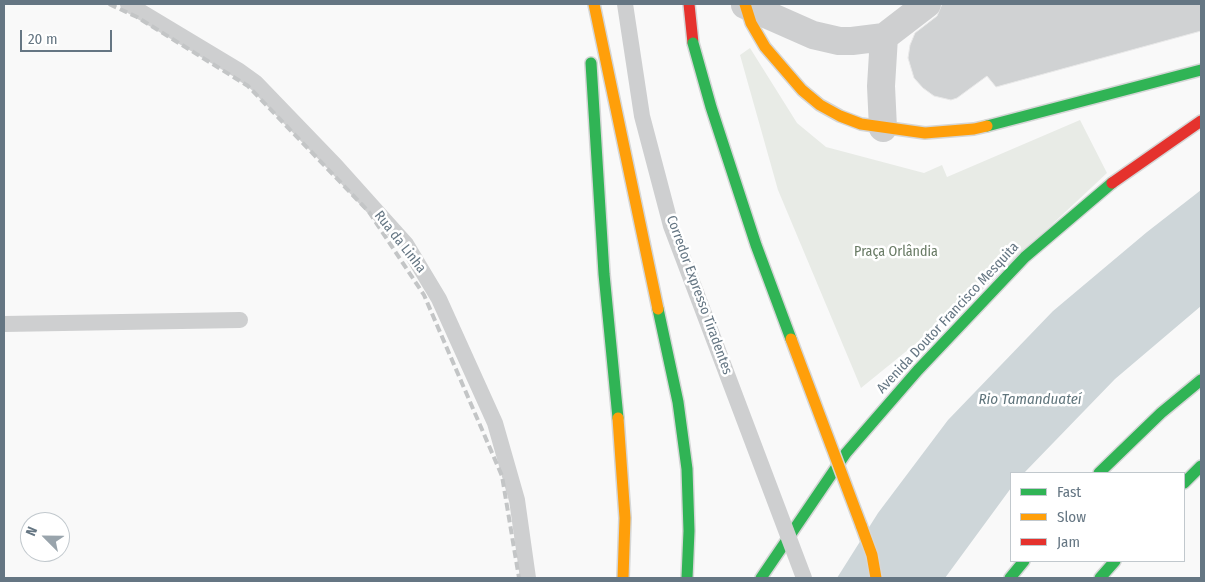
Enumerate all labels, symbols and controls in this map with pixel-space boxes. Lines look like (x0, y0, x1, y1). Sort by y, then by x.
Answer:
scale bar (22, 20, 115, 52)
text: 20 m (28, 30, 58, 48)
street label: Rua da Linha (371, 208, 429, 276)
street label: Corredor Expresso Tiradentes (662, 213, 736, 377)
street label: Avenida Doutor Francisco Mesquita (873, 239, 1023, 397)
park label: Praça Orlândia (854, 244, 938, 260)
water label: Rio Tamanduateí (978, 391, 1082, 409)
legend (1010, 472, 1185, 562)
text: Fast (1057, 483, 1081, 501)
text: Slow (1057, 508, 1086, 526)
north arrow (20, 512, 70, 562)
text: N (22, 524, 41, 539)
text: Jam (1057, 533, 1080, 551)

